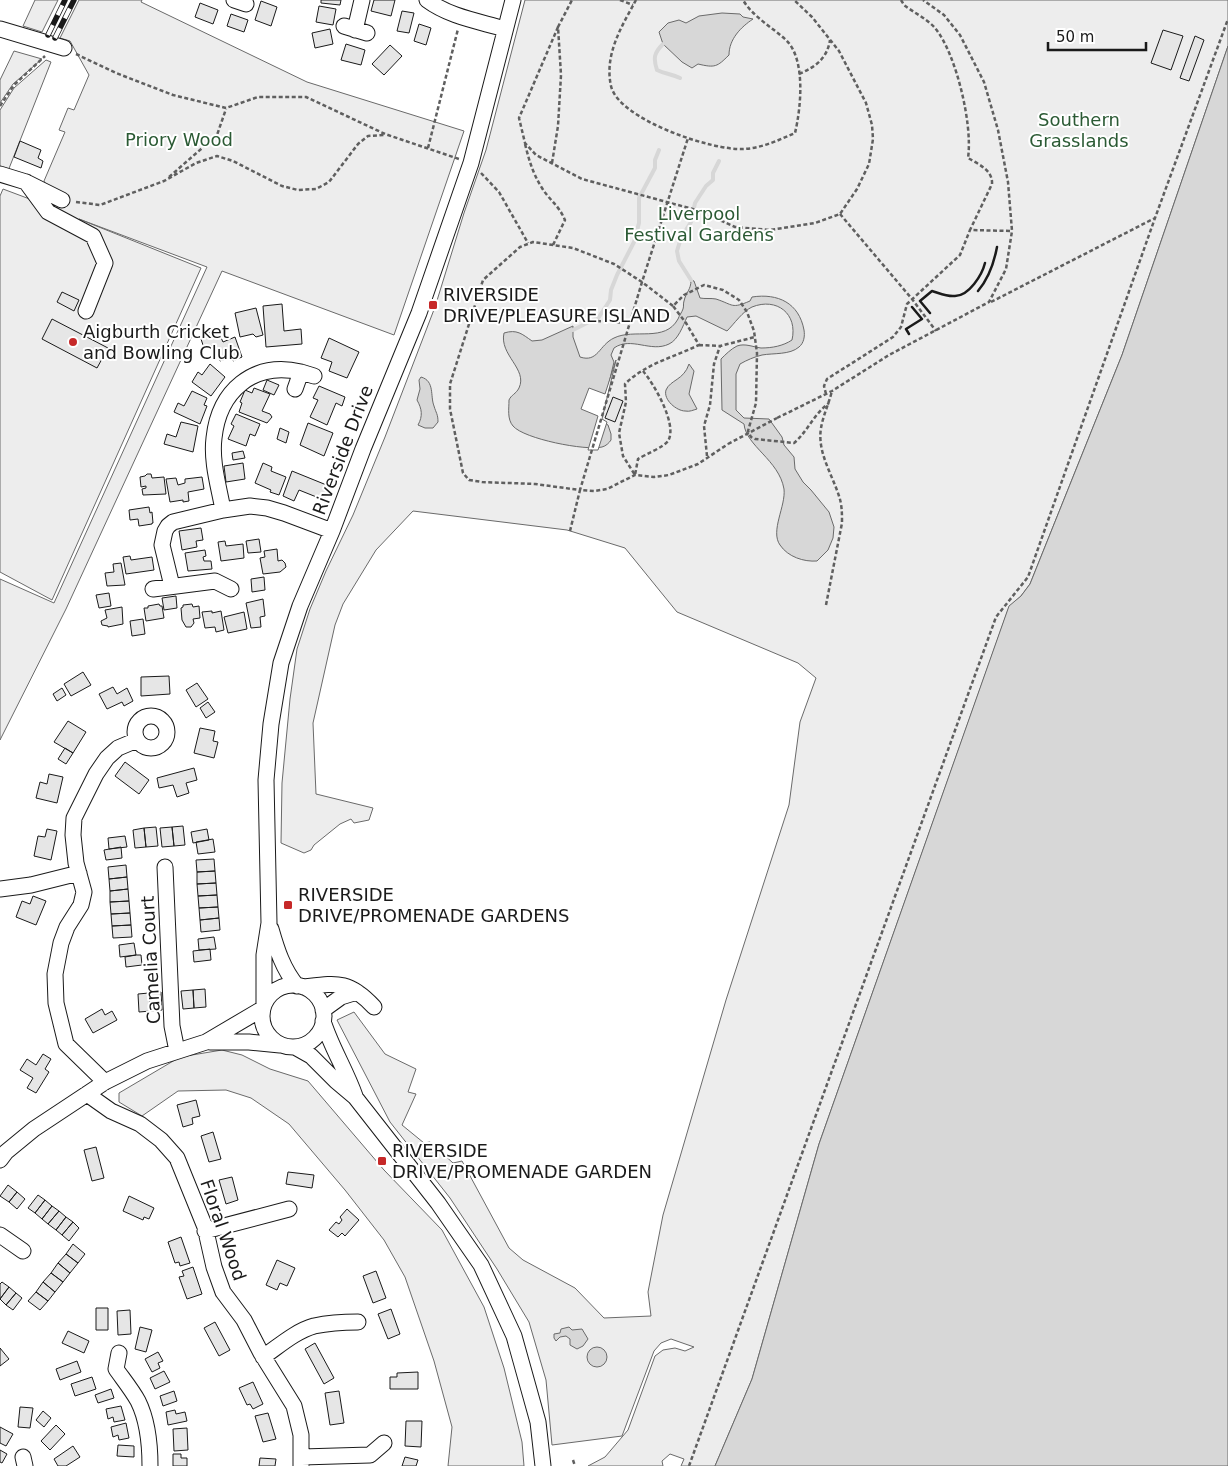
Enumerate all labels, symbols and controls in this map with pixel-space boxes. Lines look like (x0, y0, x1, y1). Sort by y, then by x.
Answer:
scale bar (1048, 20, 1146, 52)
text: 50 m (1056, 28, 1094, 46)
park label: Southern Grasslands (1029, 109, 1129, 151)
park label: Priory Wood (125, 129, 233, 150)
park label: Liverpool Festival Gardens (624, 203, 774, 245)
place label: RIVERSIDE DRIVE/PLEASURE ISLAND (443, 284, 670, 326)
marker: RIVERSIDE DRIVE/PLEASURE ISLAND (427, 299, 439, 311)
place label: Aigburth Cricket and Bowling Club (83, 321, 240, 363)
marker: Aigburth Cricket and Bowling Club (67, 336, 79, 348)
street label: Riverside Drive (308, 382, 377, 518)
place label: RIVERSIDE DRIVE/PROMENADE GARDENS (298, 884, 570, 926)
street label: Camelia Court (137, 895, 164, 1025)
marker: RIVERSIDE DRIVE/PROMENADE GARDENS (282, 899, 294, 911)
place label: RIVERSIDE DRIVE/PROMENADE GARDEN (392, 1140, 652, 1182)
marker: RIVERSIDE DRIVE/PROMENADE GARDEN (376, 1155, 388, 1167)
street label: Floral Wood (196, 1176, 251, 1283)

